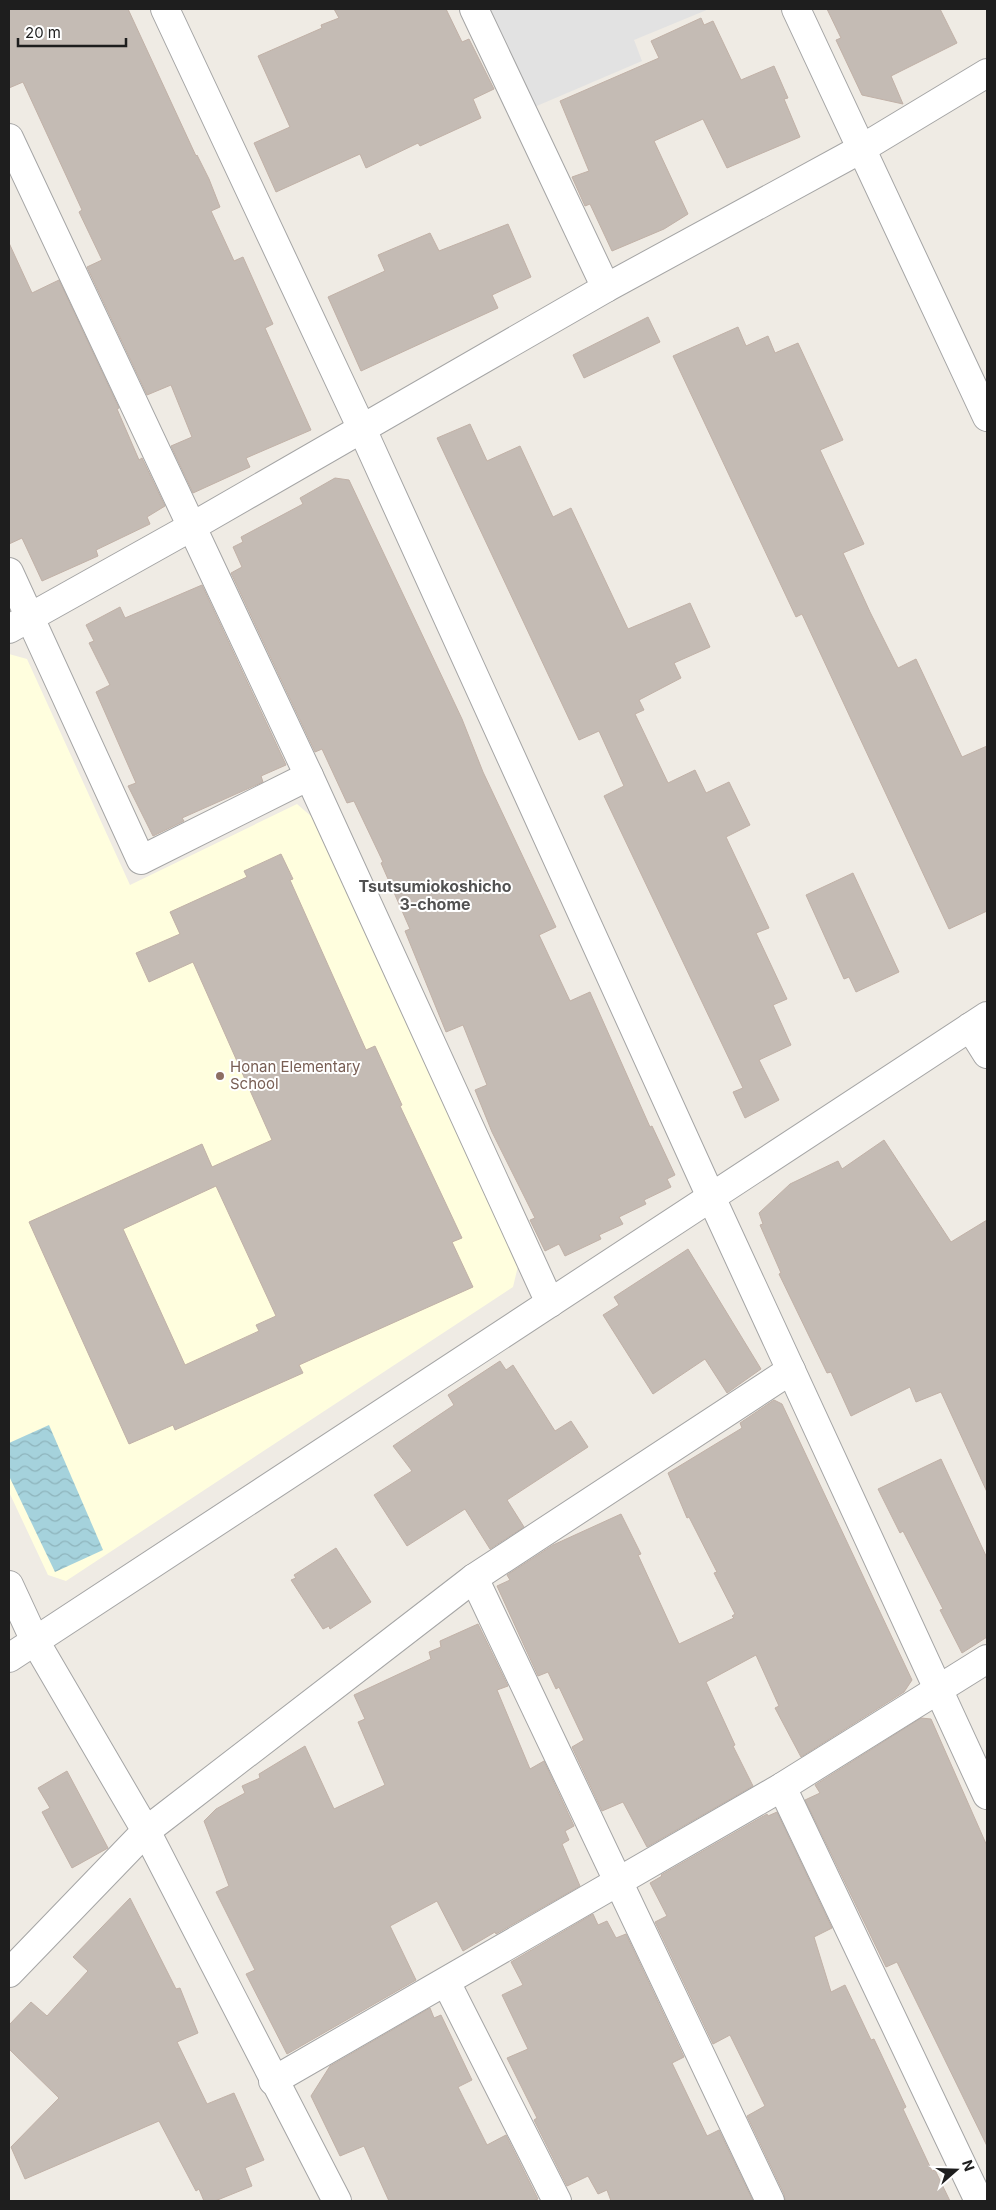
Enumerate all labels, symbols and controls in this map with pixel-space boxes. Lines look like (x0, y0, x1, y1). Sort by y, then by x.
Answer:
scale bar (18, 15, 125, 47)
text: 20 m (25, 23, 61, 42)
district label: Tsutsumiokoshicho 3-chome (358, 876, 512, 914)
place label: Honan Elementary School (230, 1057, 361, 1093)
marker: Honan Elementary School (214, 1070, 226, 1082)
north arrow (931, 2145, 981, 2195)
text: N (959, 2157, 978, 2173)

